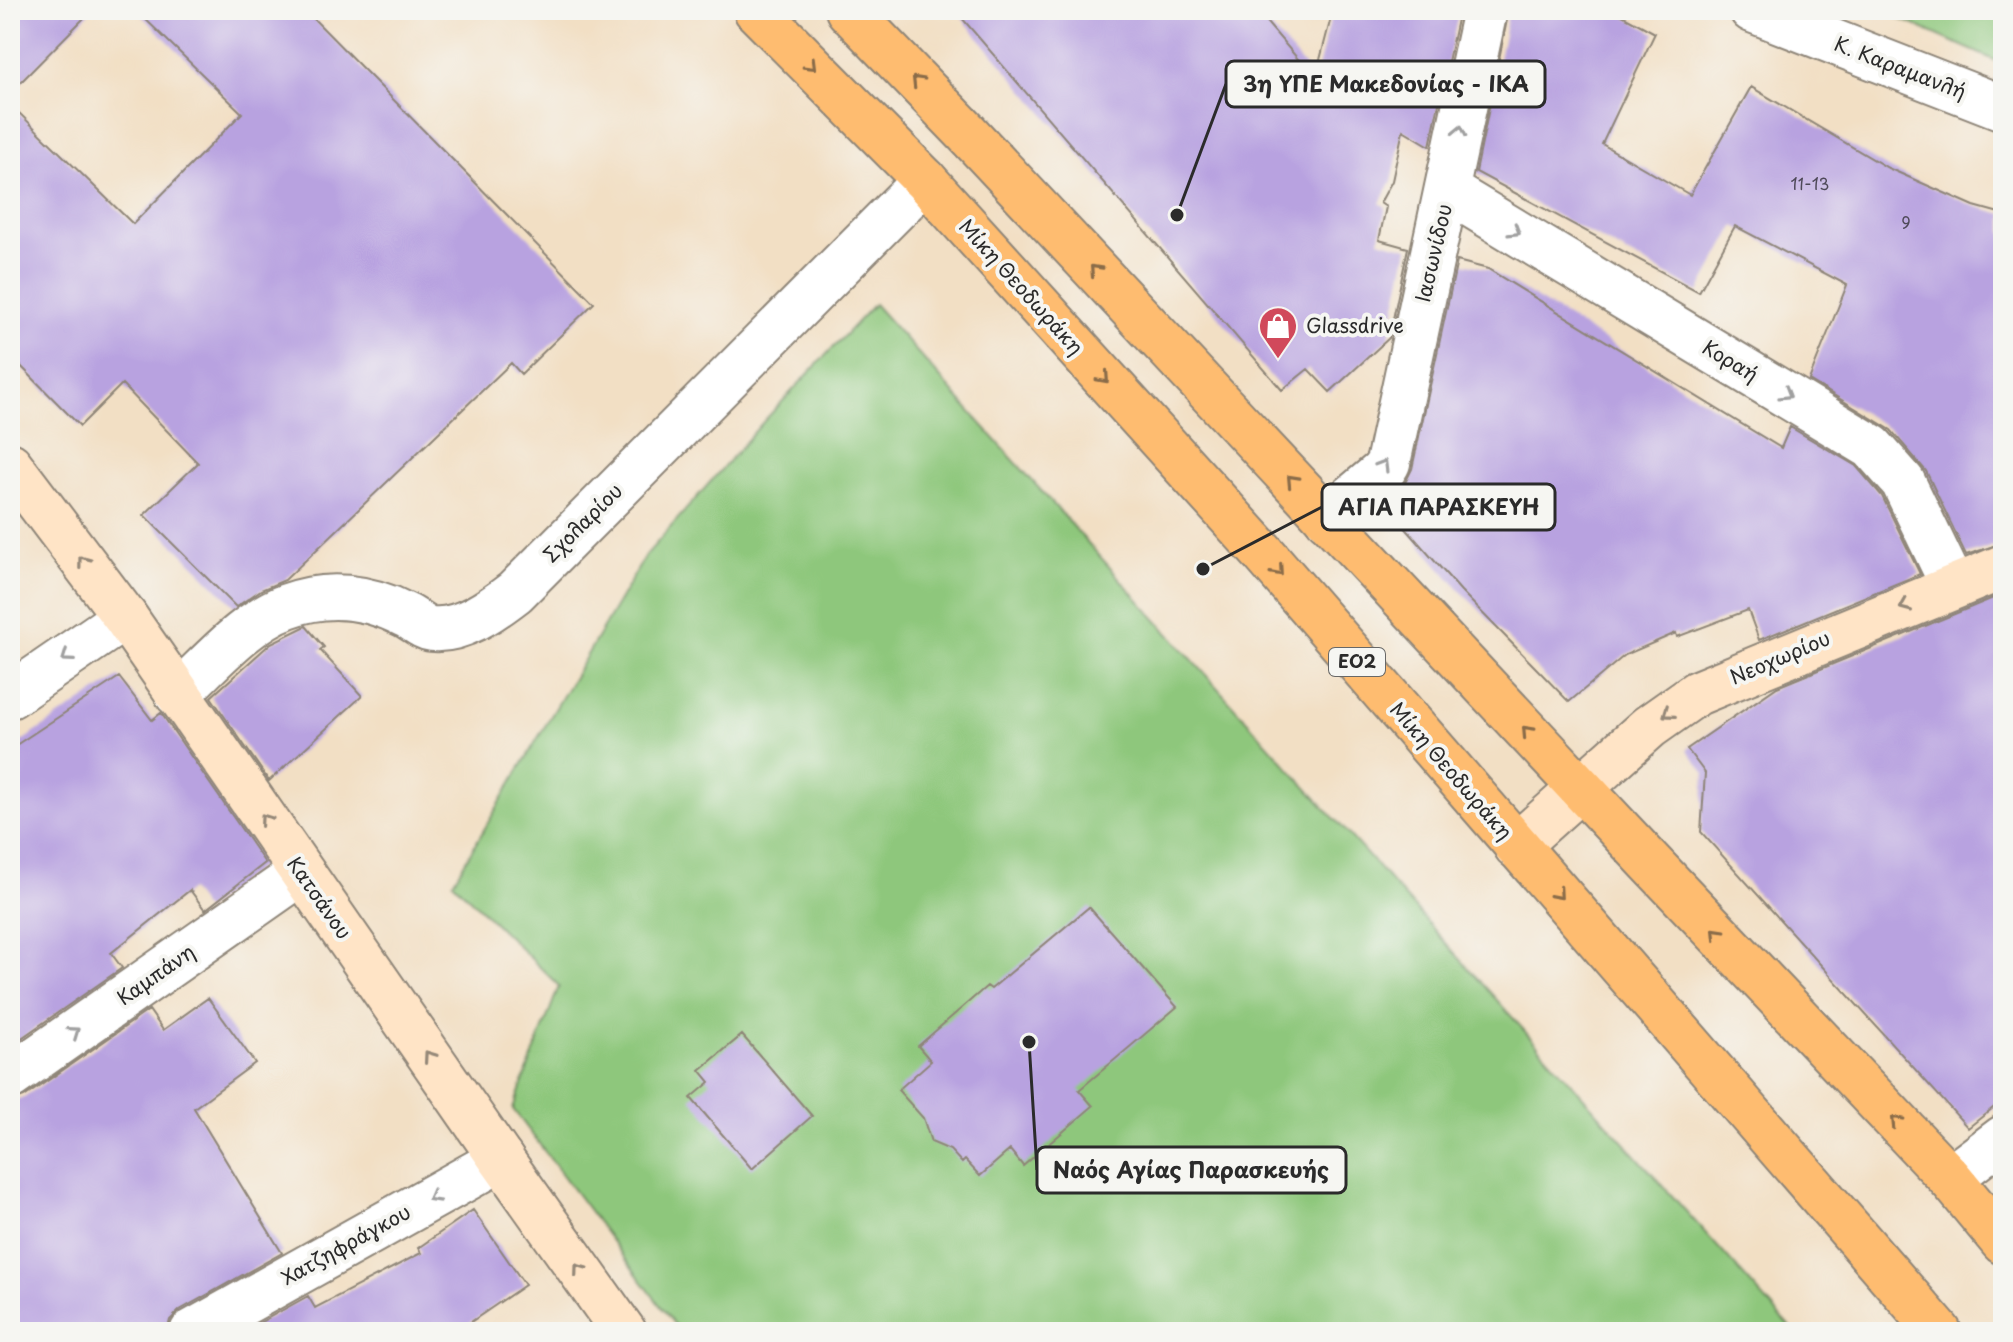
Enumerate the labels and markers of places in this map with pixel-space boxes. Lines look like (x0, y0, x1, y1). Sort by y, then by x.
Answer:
callout: 3η ΥΠΕ Μακεδονίας - IKA (1226, 61, 1545, 107)
shop icon: Glassdrive (1257, 305, 1299, 360)
place label: Glassdrive (1306, 310, 1404, 340)
callout: ΑΓΙΑ ΠΑΡΑΣΚΕΥΗ (1322, 484, 1555, 530)
callout: Ναός Αγίας Παρασκευής (1037, 1147, 1346, 1193)

